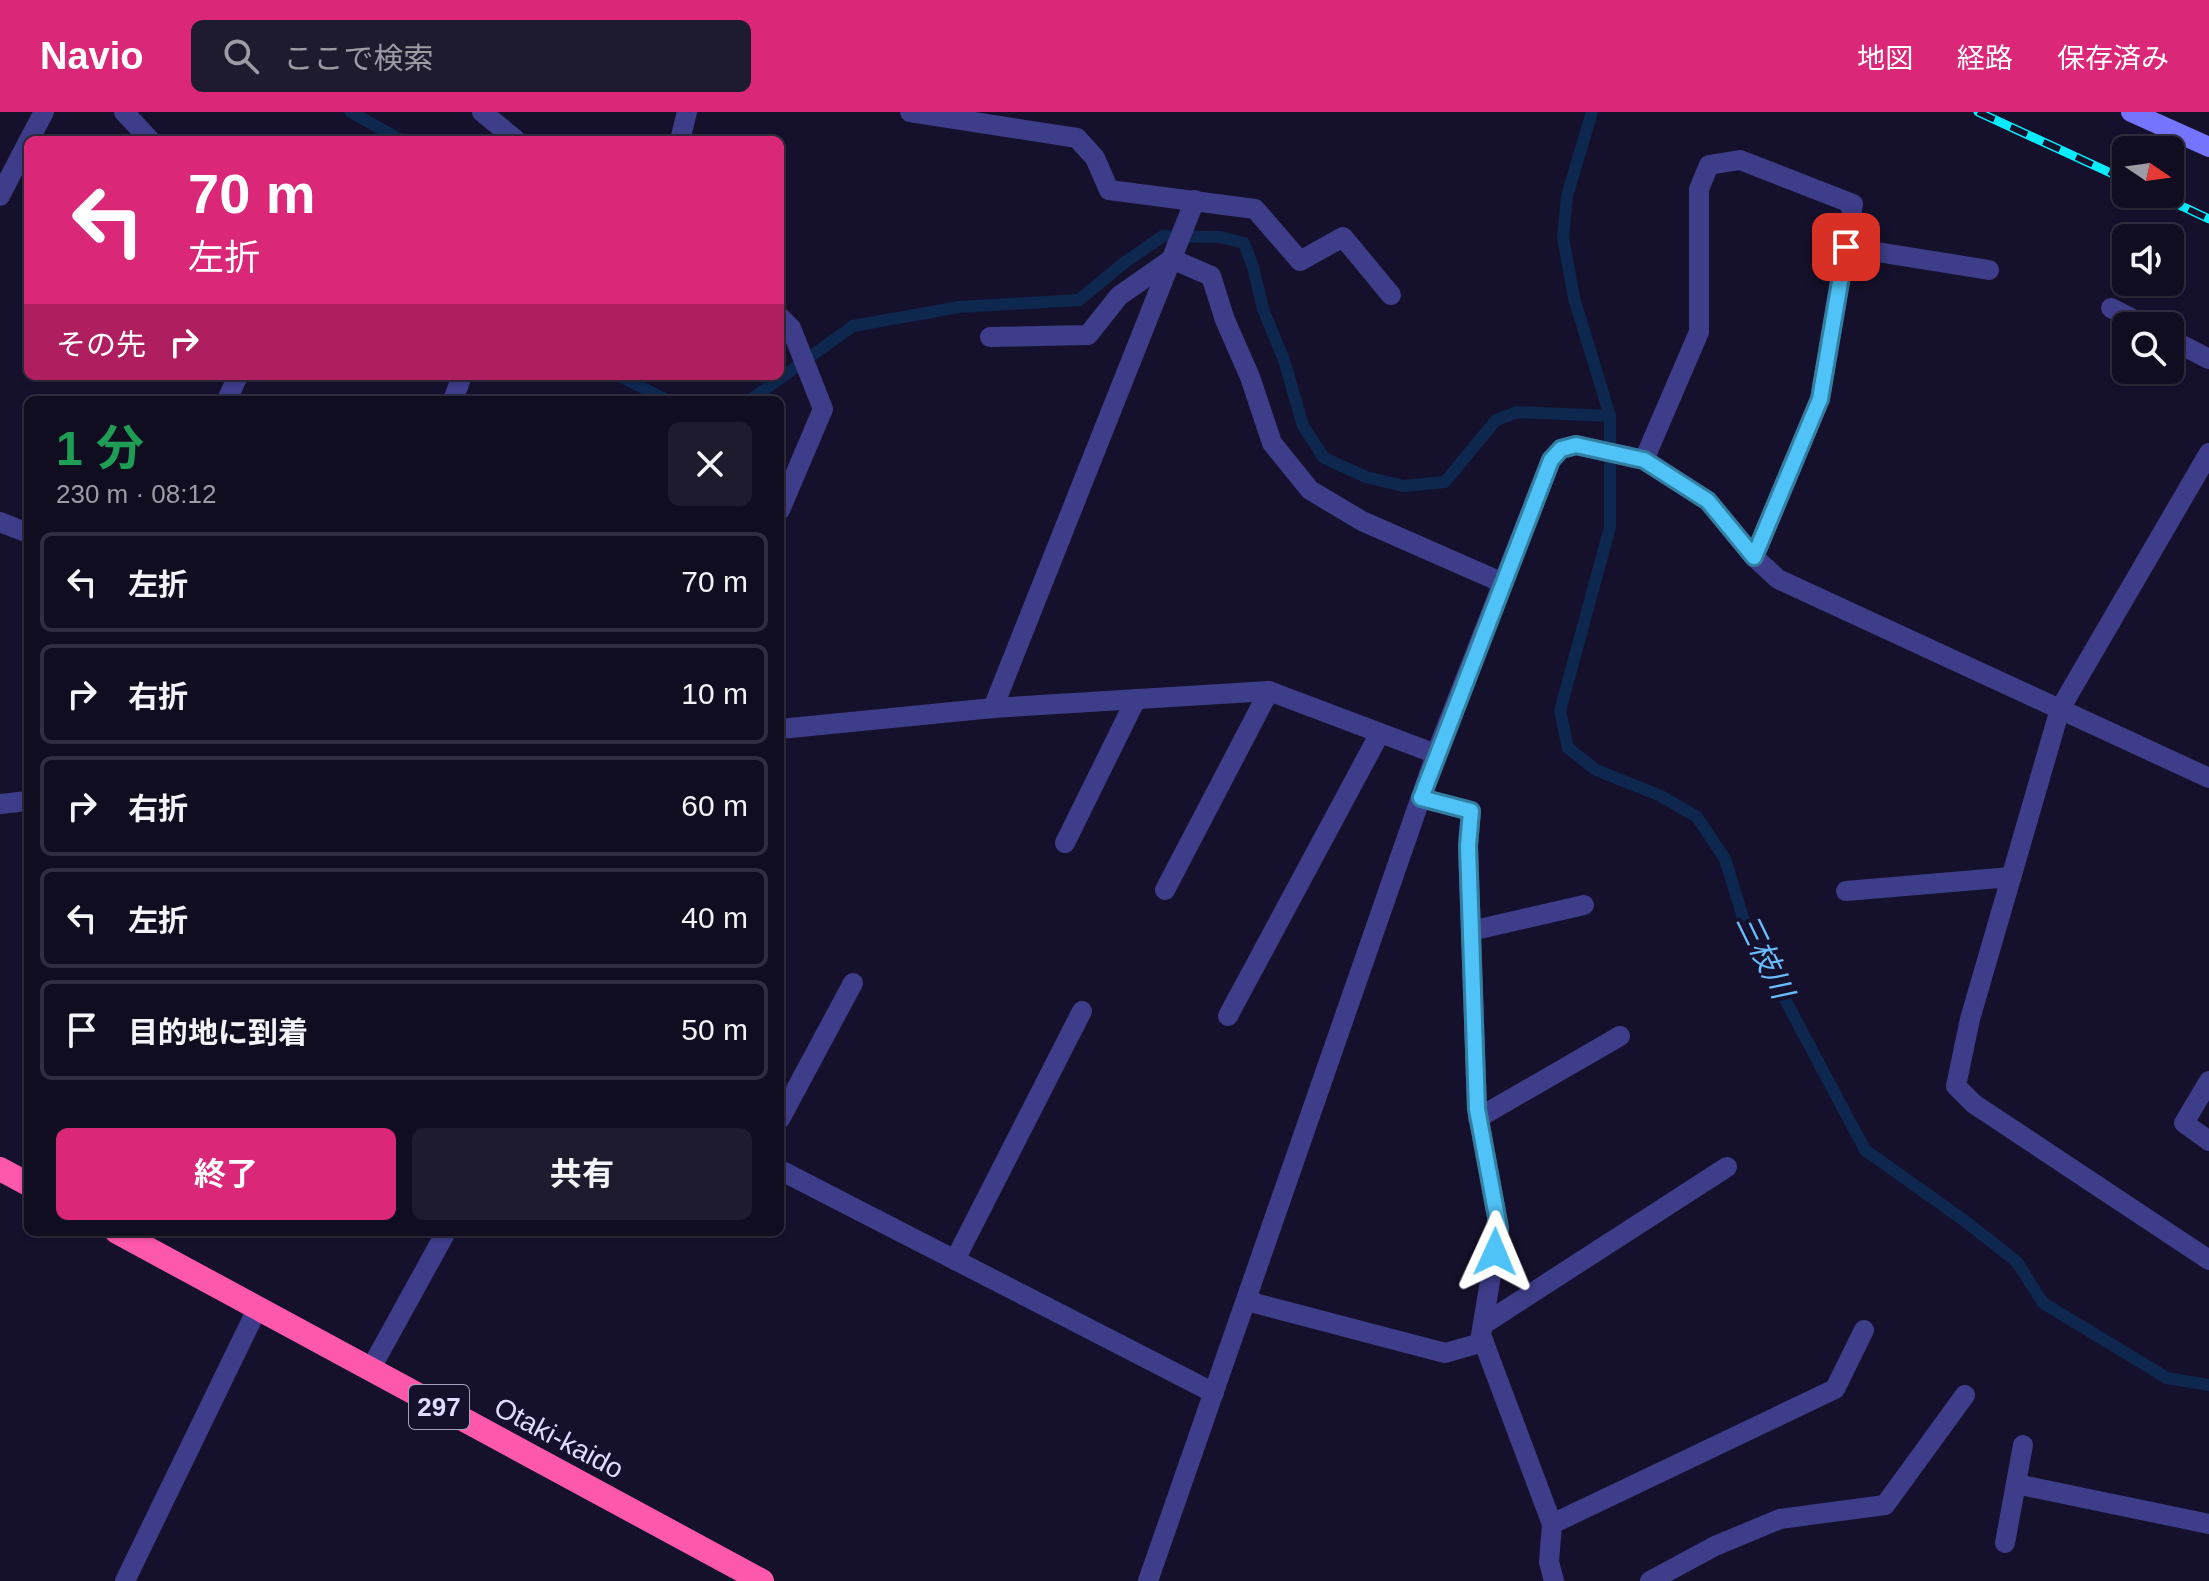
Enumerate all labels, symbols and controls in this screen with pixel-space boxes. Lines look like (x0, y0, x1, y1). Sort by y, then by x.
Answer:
search box (191, 20, 751, 92)
icon: search (219, 34, 263, 78)
text: Navio (40, 35, 143, 77)
text: ここで検索 (283, 42, 433, 75)
text: 地図 (1857, 43, 1913, 74)
text: 経路 (1957, 43, 2013, 74)
text: 保存済み (2057, 43, 2169, 74)
north arrow (2112, 136, 2184, 208)
map controls (2112, 136, 2184, 384)
text: 70 m (188, 162, 316, 225)
icon: left (56, 168, 160, 272)
pin (1812, 213, 1880, 281)
button: sound (2112, 224, 2184, 296)
icon: arrive (1824, 225, 1868, 269)
text: 左折 (188, 237, 260, 278)
button: search (2112, 312, 2184, 384)
icon: right (162, 320, 206, 364)
text: その先 (56, 328, 146, 361)
text: 1 分 (56, 422, 144, 475)
button: close (668, 422, 752, 506)
text: 230 m · 08:12 (56, 479, 216, 509)
icon: left (60, 560, 104, 604)
text: 70 m (681, 565, 748, 598)
text: 左折 (128, 568, 188, 601)
icon: right (60, 672, 104, 716)
text: 10 m (681, 677, 748, 710)
text: 右折 (128, 680, 188, 713)
icon: right (60, 784, 104, 828)
text: 60 m (681, 789, 748, 822)
text: 右折 (128, 792, 188, 825)
icon: left (60, 896, 104, 940)
text: 40 m (681, 901, 748, 934)
text: 左折 (128, 904, 188, 937)
water label: 三枝川 (1730, 908, 1801, 1006)
icon: arrive (60, 1008, 104, 1052)
text: 50 m (681, 1013, 748, 1046)
text: 目的地に到着 (128, 1016, 308, 1049)
button: 終了 (56, 1128, 396, 1220)
button: 共有 (412, 1128, 752, 1220)
position arrow (1453, 1210, 1537, 1294)
road number: 297 (409, 1385, 469, 1429)
street label: Otaki-kaido (489, 1391, 629, 1485)

